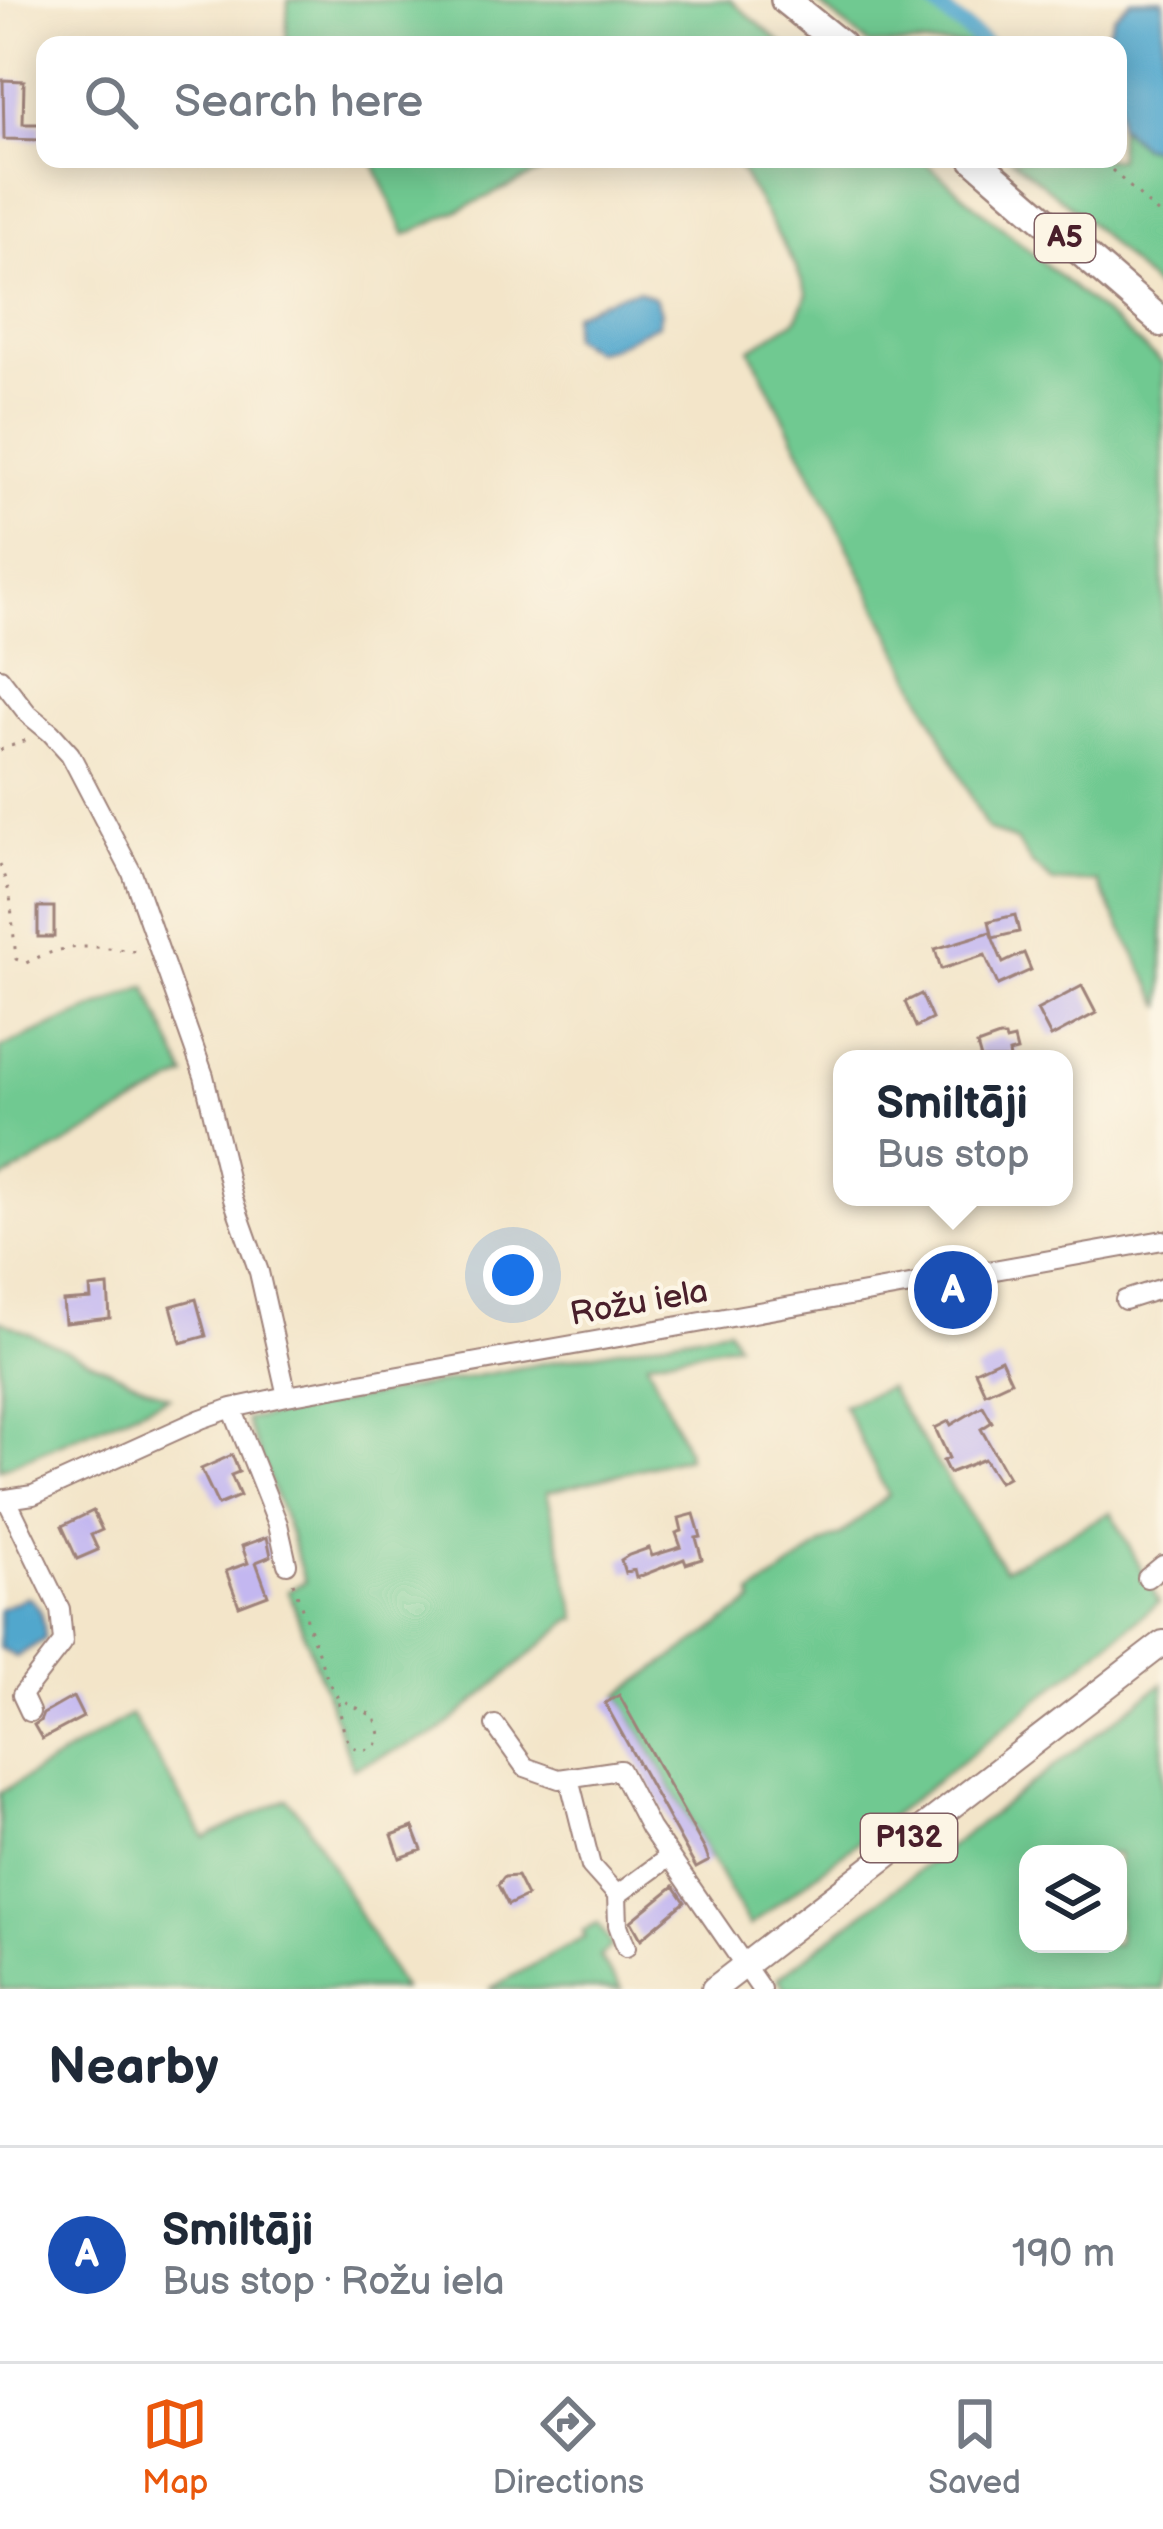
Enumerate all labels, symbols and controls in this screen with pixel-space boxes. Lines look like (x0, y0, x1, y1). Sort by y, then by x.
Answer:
search box (36, 36, 1127, 168)
icon: search (78, 69, 144, 135)
text: Search here (174, 75, 423, 130)
road number: A5 (1035, 214, 1095, 262)
popup (833, 1050, 1073, 1206)
text: Smiltāji (876, 1077, 1028, 1132)
text: Bus stop (876, 1132, 1030, 1179)
your location (483, 1245, 543, 1305)
pin: A (914, 1245, 992, 1335)
street label: Rožu iela (567, 1271, 711, 1335)
road number: P132 (861, 1814, 957, 1862)
map controls (1019, 1845, 1127, 1953)
button: layers (1019, 1845, 1127, 1953)
text: Nearby (48, 2037, 219, 2098)
text: Smiltāji (162, 2204, 313, 2259)
text: A (75, 2231, 99, 2278)
text: 190 m (1012, 2231, 1115, 2278)
text: Bus stop · Rožu iela (162, 2259, 505, 2306)
tab: Map (142, 2391, 208, 2503)
tab: Directions (493, 2391, 644, 2503)
tab: Saved (928, 2391, 1021, 2503)

